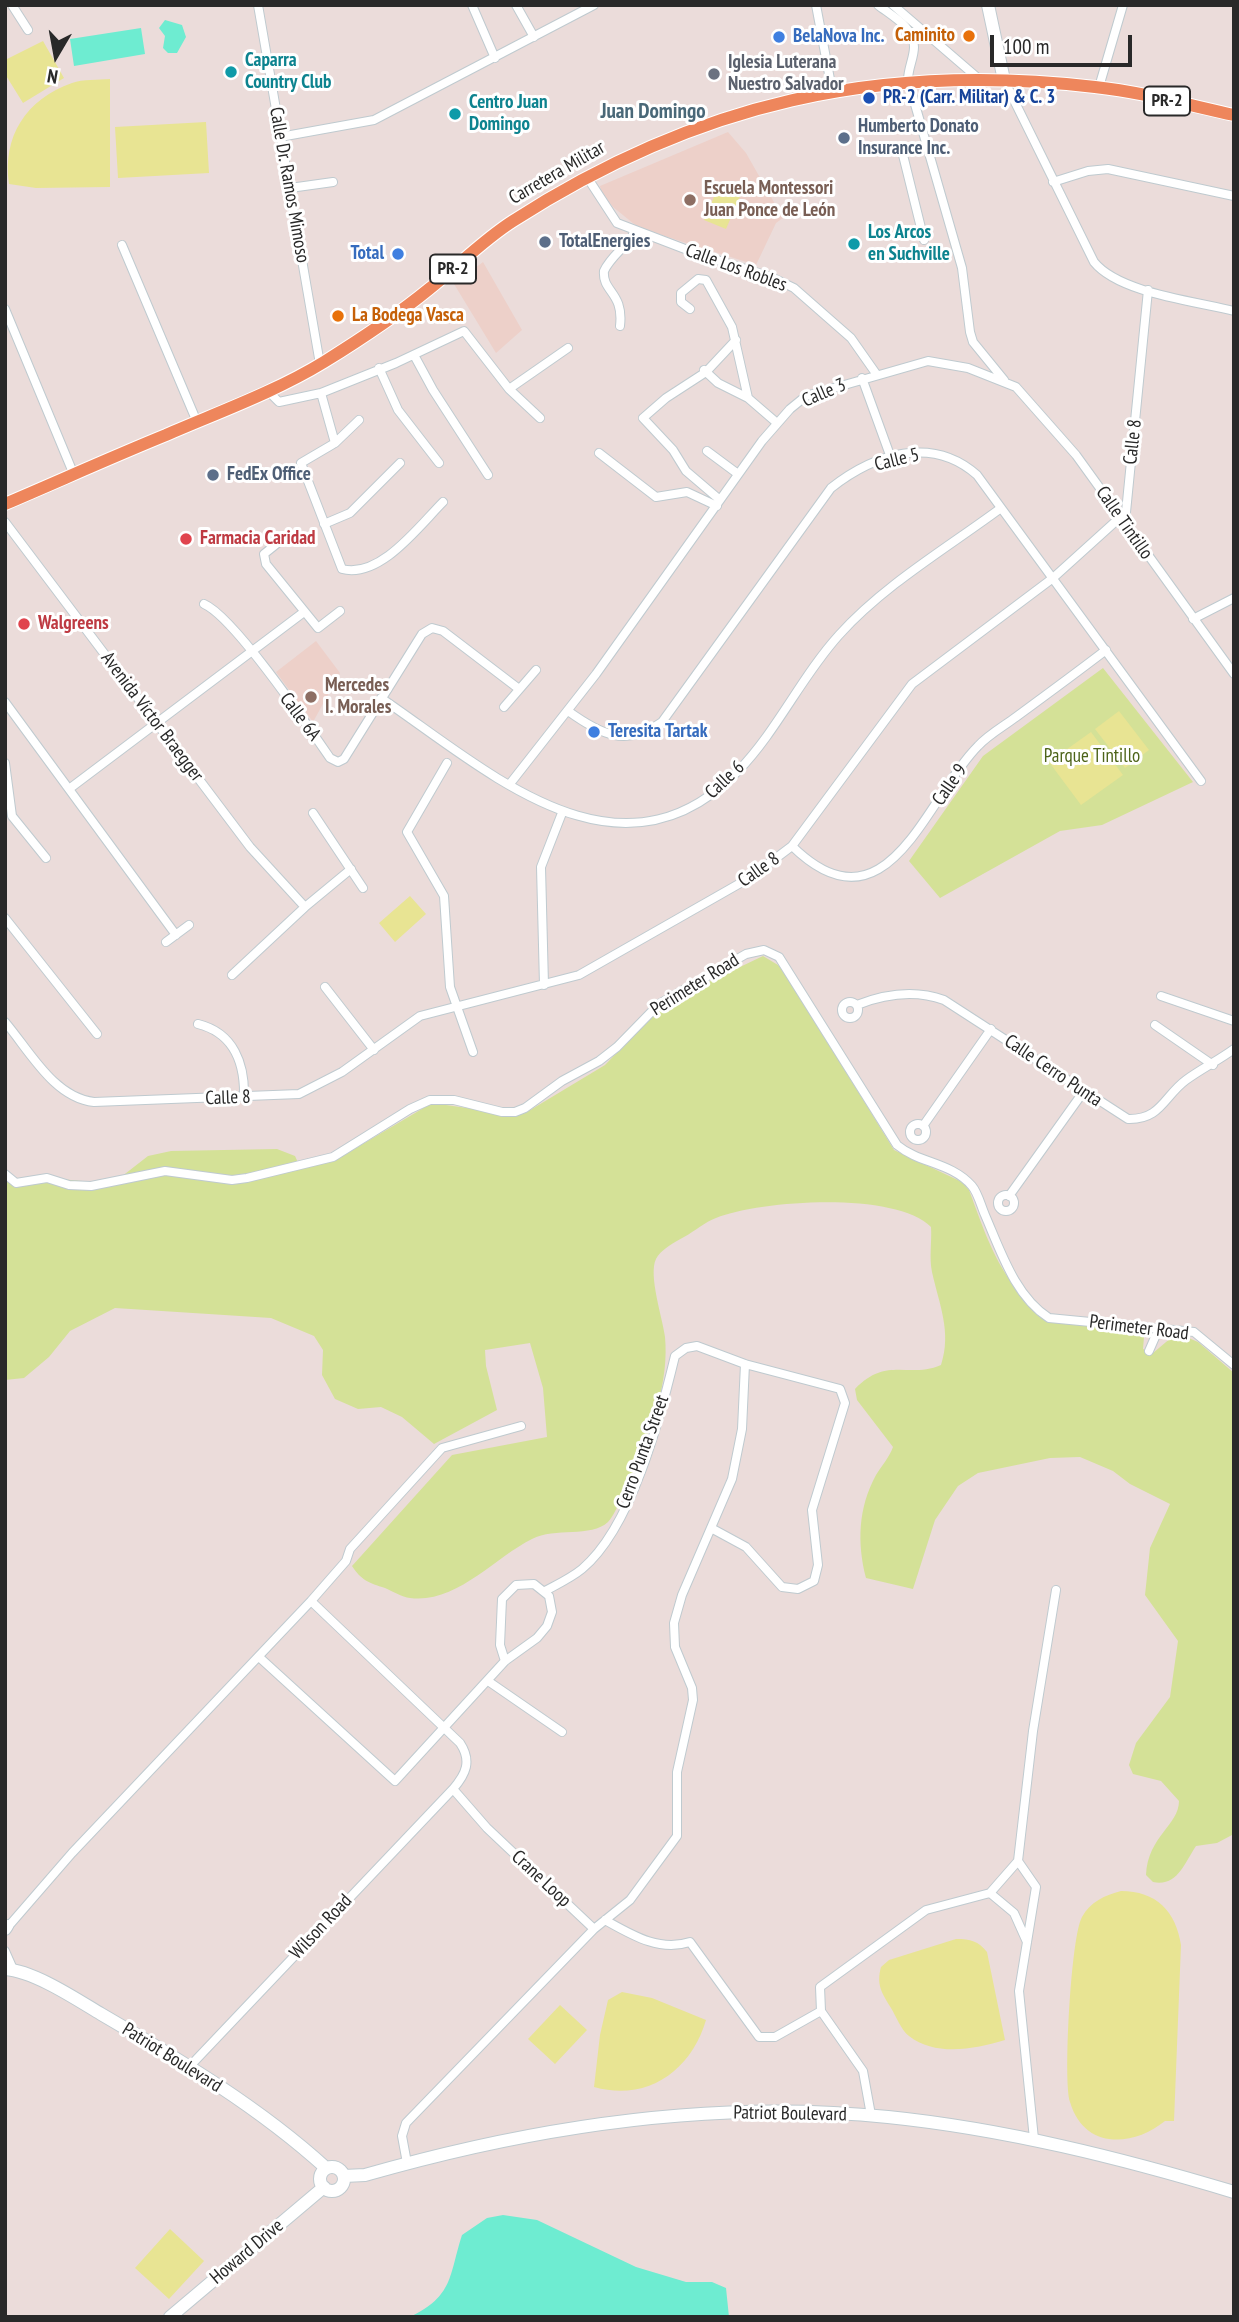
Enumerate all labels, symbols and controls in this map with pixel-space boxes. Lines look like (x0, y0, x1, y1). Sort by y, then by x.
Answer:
north arrow (21, 21, 91, 91)
scale bar (994, 21, 1136, 65)
place label: Caminito (895, 25, 955, 47)
place label: BelaNova Inc. (793, 26, 884, 48)
marker: Caminito (961, 28, 977, 44)
marker: BelaNova Inc. (771, 29, 787, 45)
text: 100 m (1003, 33, 1049, 60)
place label: Caparra Country Club (245, 50, 331, 94)
place label: Iglesia Luterana Nuestro Salvador (728, 52, 844, 96)
text: N (45, 64, 59, 89)
marker: Caparra Country Club (223, 64, 239, 80)
marker: Iglesia Luterana Nuestro Salvador (706, 66, 722, 82)
road number: PR-2 (1144, 86, 1190, 116)
place label: PR-2 (Carr. Militar) & C. 3 (883, 87, 1055, 109)
marker: PR-2 (Carr. Militar) & C. 3 (861, 90, 877, 106)
place label: Centro Juan Domingo (469, 92, 548, 136)
district label: Juan Domingo (600, 99, 706, 125)
street label: Calle Dr. Ramos Mimoso (264, 105, 314, 265)
marker: Centro Juan Domingo (447, 106, 463, 122)
place label: Humberto Donato Insurance Inc. (858, 116, 979, 160)
marker: Humberto Donato Insurance Inc. (836, 130, 852, 146)
street label: Carretera Militar (505, 136, 609, 210)
place label: Escuela Montessori Juan Ponce de León (704, 178, 835, 222)
marker: Escuela Montessori Juan Ponce de León (682, 192, 698, 208)
place label: Los Arcos en Suchville (868, 222, 950, 266)
place label: TotalEnergies (559, 231, 650, 253)
marker: TotalEnergies (537, 234, 553, 250)
marker: Los Arcos en Suchville (846, 236, 862, 252)
street label: Calle Los Robles (682, 239, 790, 297)
place label: Total (351, 243, 384, 265)
marker: Total (390, 246, 406, 262)
road number: PR-2 (430, 255, 476, 284)
place label: La Bodega Vasca (352, 305, 464, 327)
marker: La Bodega Vasca (330, 308, 346, 324)
street label: Calle 3 (799, 374, 849, 412)
street label: Calle 8 (1119, 418, 1147, 466)
street label: Calle 5 (872, 443, 922, 477)
place label: FedEx Office (227, 464, 311, 486)
marker: FedEx Office (205, 467, 221, 483)
street label: Calle Tintillo (1091, 482, 1157, 564)
place label: Farmacia Caridad (200, 528, 315, 550)
marker: Farmacia Caridad (178, 531, 194, 547)
place label: Walgreens (38, 613, 109, 635)
marker: Walgreens (16, 616, 32, 632)
street label: Avenida Víctor Braegger (96, 648, 208, 786)
place label: Mercedes I. Morales (325, 675, 391, 719)
street label: Calle 6A (275, 688, 325, 746)
marker: Mercedes I. Morales (303, 689, 319, 705)
place label: Teresita Tartak (608, 721, 708, 743)
marker: Teresita Tartak (586, 724, 602, 740)
park label: Parque Tintillo (1044, 746, 1140, 768)
street label: Calle 6 (701, 756, 749, 804)
street label: Calle 9 (928, 760, 972, 810)
street label: Calle 8 (734, 848, 784, 892)
street label: Perimeter Road (647, 949, 743, 1021)
street label: Calle Cerro Punta (1000, 1030, 1106, 1112)
street label: Calle 8 (205, 1086, 251, 1110)
street label: Perimeter Road (1088, 1311, 1190, 1345)
street label: Cerro Punta Street (612, 1392, 674, 1512)
street label: Crane Loop (506, 1846, 576, 1912)
street label: Wilson Road (285, 1890, 357, 1964)
street label: Patriot Boulevard (118, 2018, 226, 2098)
street label: Patriot Boulevard (733, 2102, 847, 2126)
street label: Howard Drive (206, 2215, 288, 2289)

